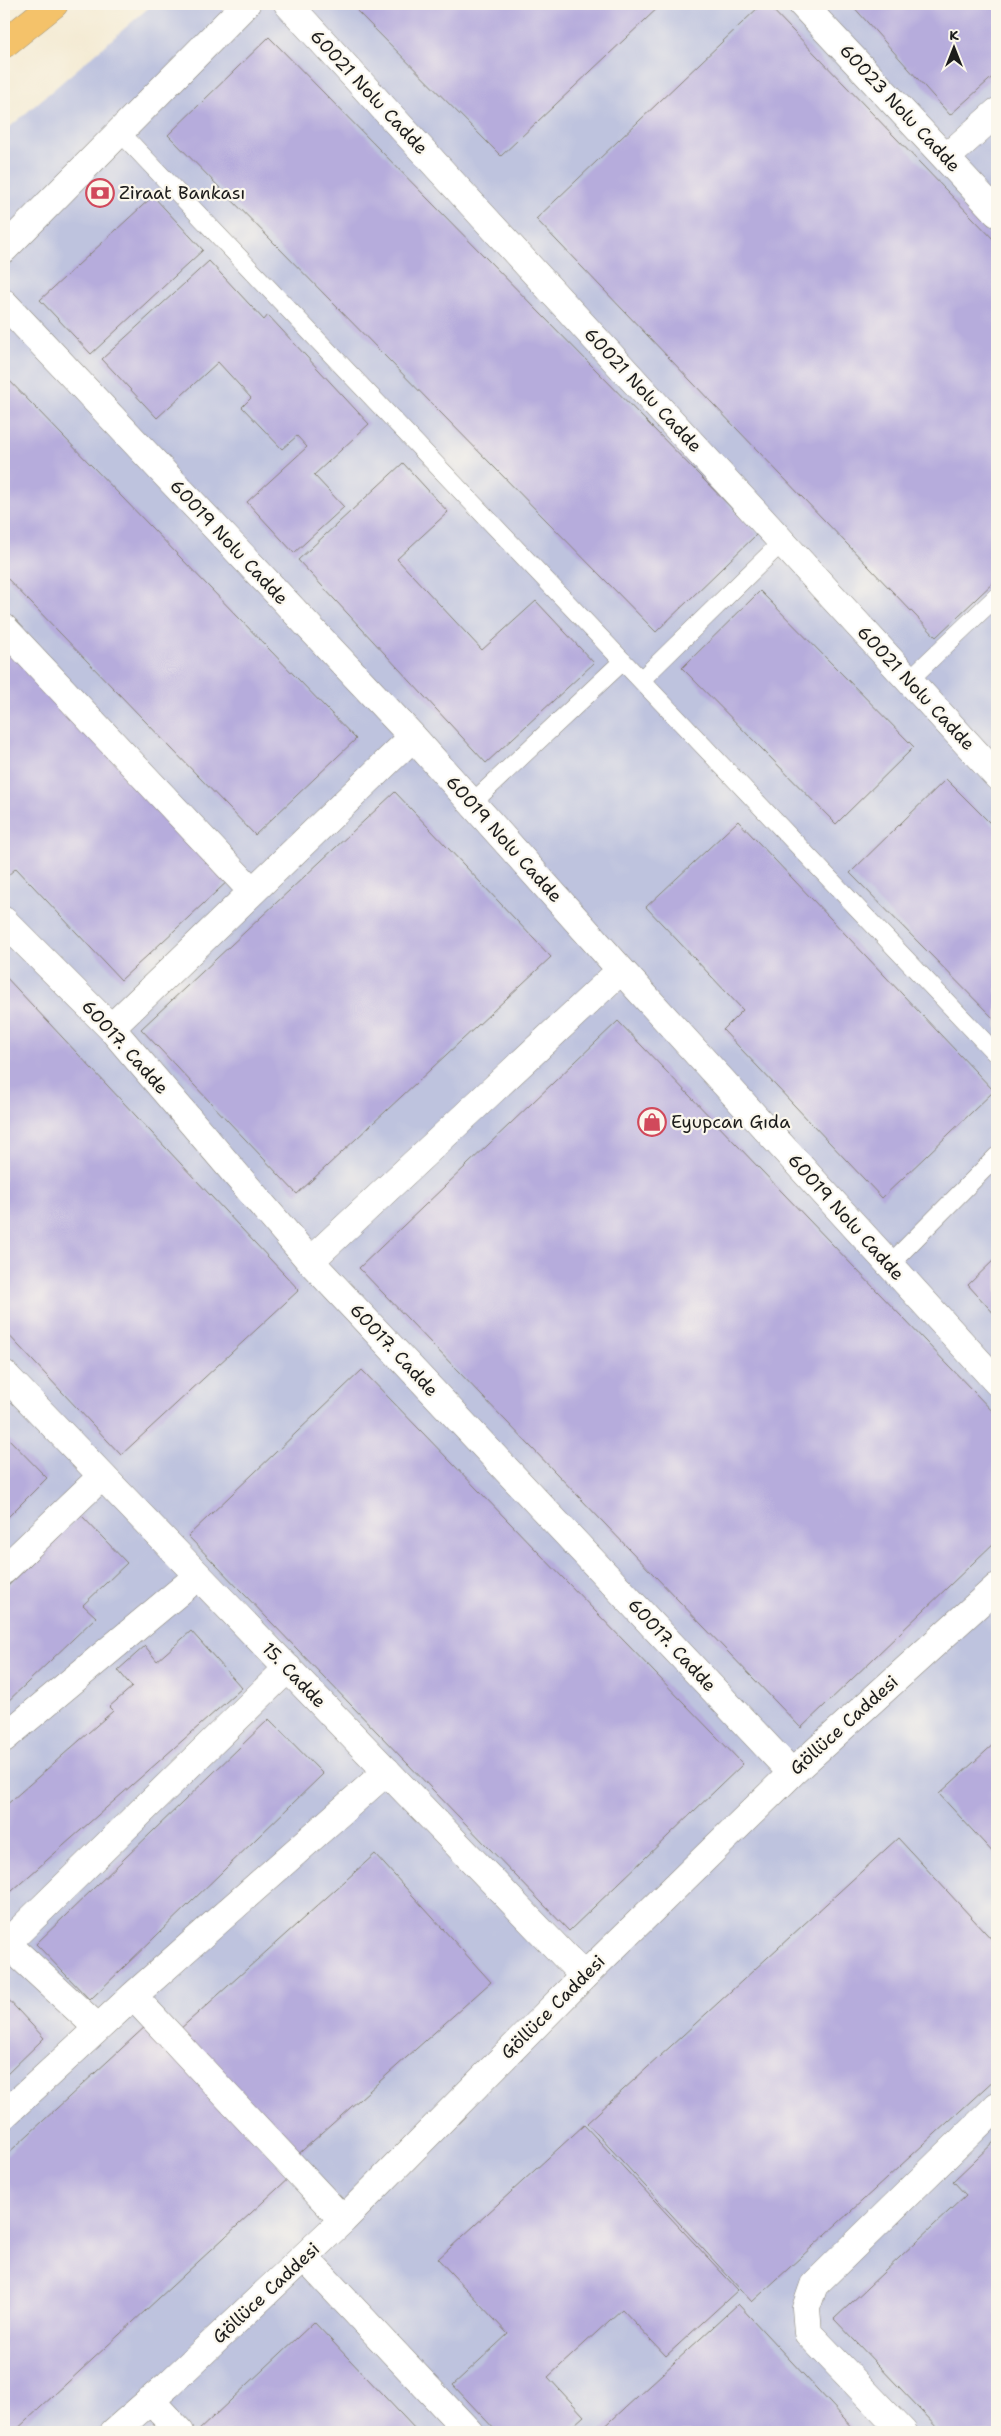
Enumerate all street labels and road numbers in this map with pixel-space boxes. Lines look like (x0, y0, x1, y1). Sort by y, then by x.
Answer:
street label: 60021 Nolu Cadde (305, 25, 433, 159)
street label: 60023 Nolu Cadde (834, 39, 966, 177)
street label: 60021 Nolu Cadde (579, 323, 707, 457)
street label: 60019 Nolu Cadde (165, 474, 293, 610)
street label: 60021 Nolu Cadde (852, 621, 980, 755)
street label: 60019 Nolu Cadde (441, 770, 567, 908)
street label: 60017. Cadde (76, 995, 174, 1099)
street label: 60019 Nolu Cadde (783, 1148, 909, 1286)
street label: 60017. Cadde (345, 1298, 443, 1402)
street label: 60017. Cadde (623, 1593, 721, 1697)
street label: 15. Cadde (257, 1637, 331, 1713)
street label: Göllüce Caddesi (785, 1670, 903, 1780)
street label: Göllüce Caddesi (496, 1950, 610, 2064)
street label: Göllüce Caddesi (207, 2237, 325, 2349)

